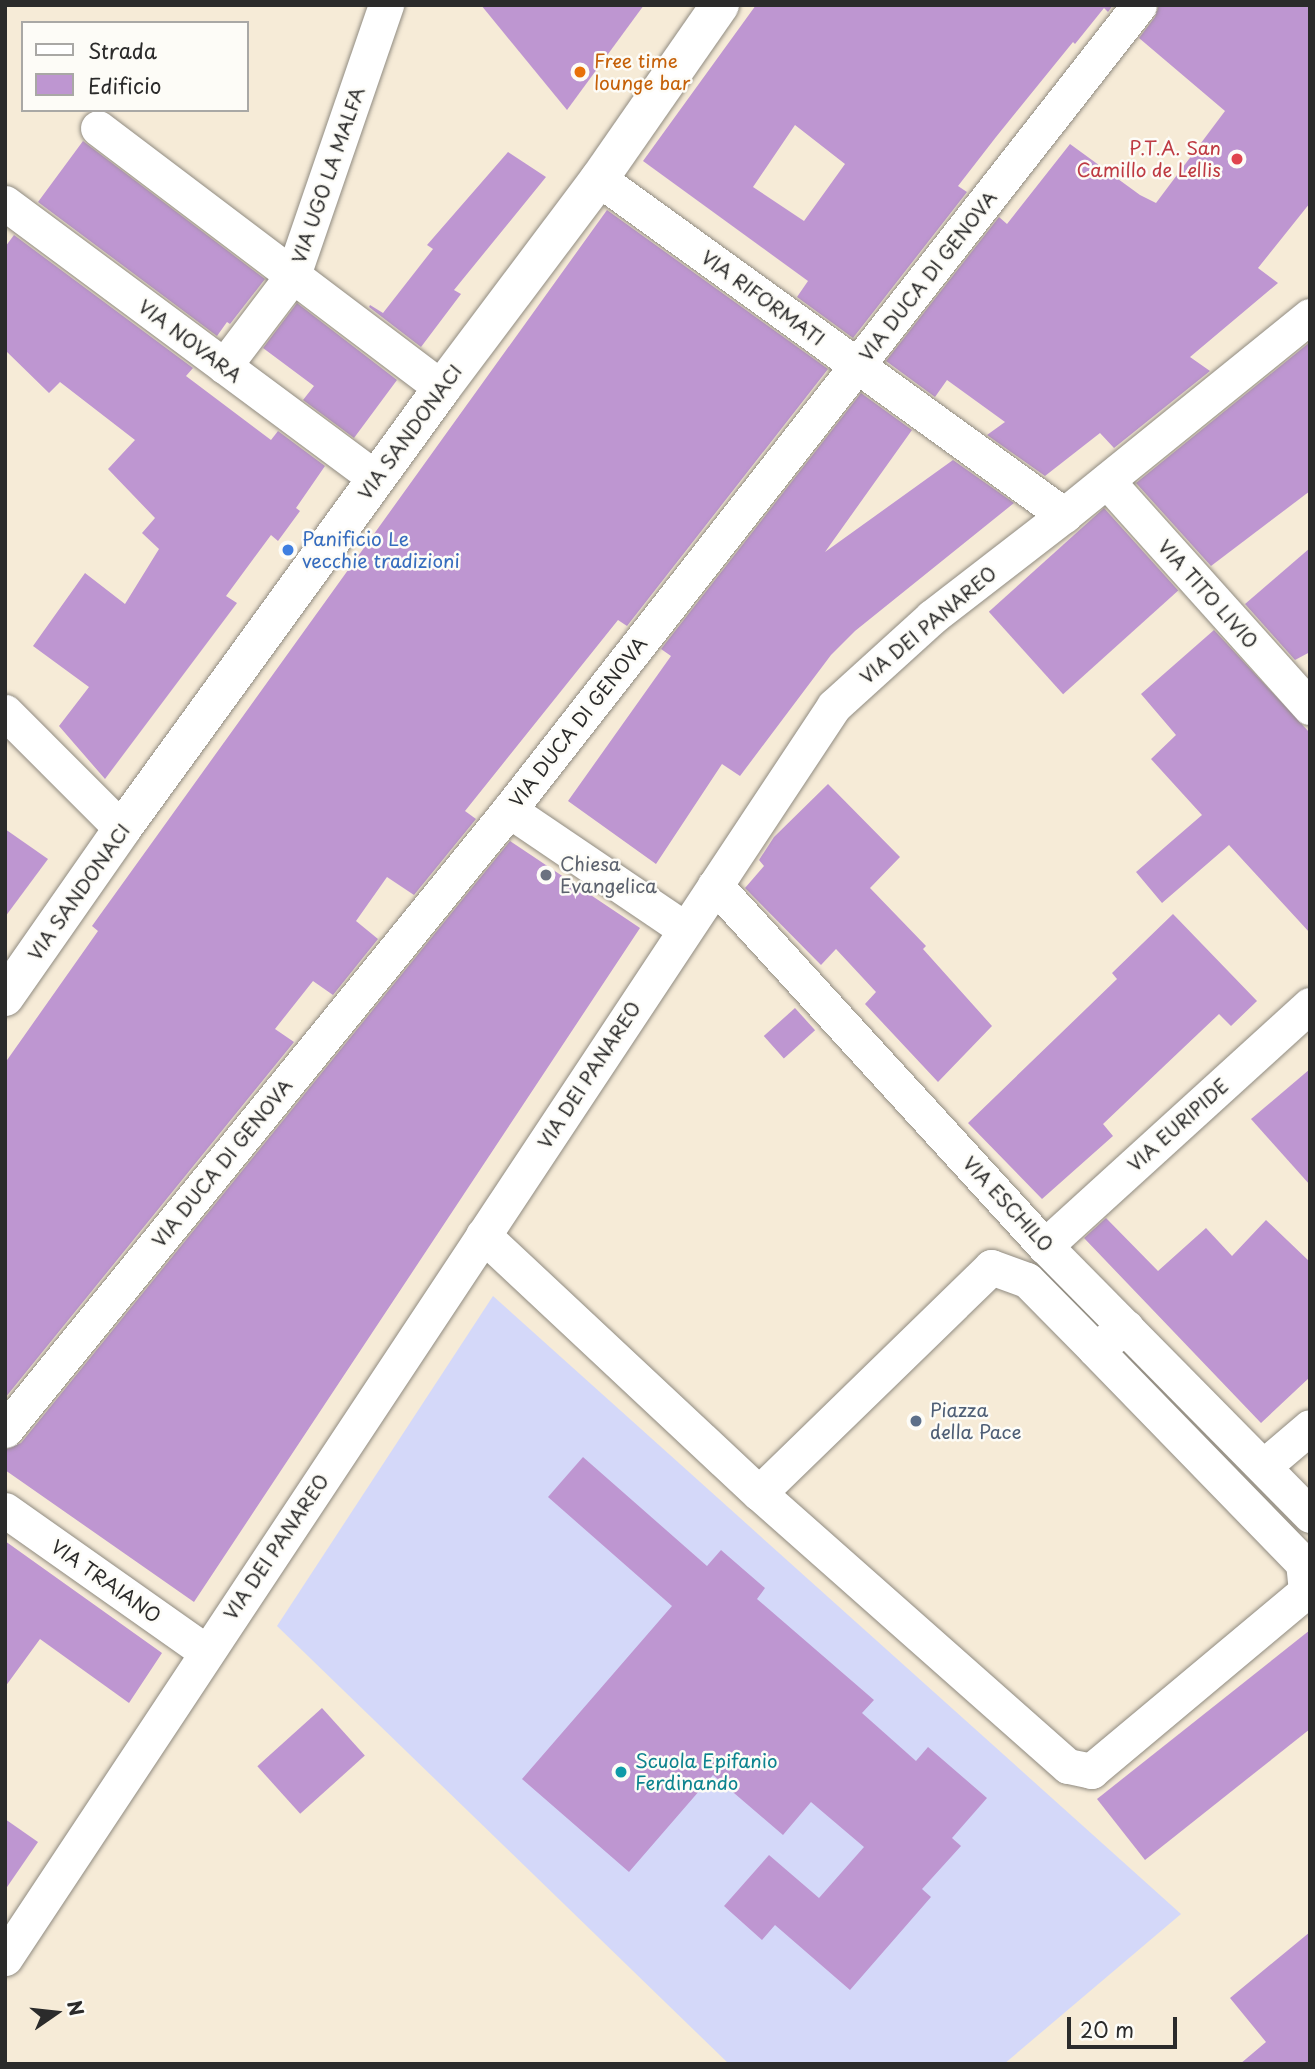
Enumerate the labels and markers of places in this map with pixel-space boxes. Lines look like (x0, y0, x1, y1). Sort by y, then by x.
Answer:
place label: Free time lounge bar (594, 50, 691, 94)
marker: Free time lounge bar (572, 64, 588, 80)
place label: P.T.A. San Camillo de Lellis (1075, 137, 1221, 181)
marker: P.T.A. San Camillo de Lellis (1227, 149, 1247, 169)
place label: Panificio Le vecchie tradizioni (302, 528, 459, 572)
marker: Panificio Le vecchie tradizioni (280, 542, 296, 558)
place label: Chiesa Evangelica (560, 853, 657, 897)
marker: Chiesa Evangelica (538, 867, 554, 883)
place label: Piazza della Pace (930, 1399, 1022, 1443)
marker: Piazza della Pace (908, 1413, 924, 1429)
place label: Scuola Epifanio Ferdinando (635, 1750, 778, 1794)
marker: Scuola Epifanio Ferdinando (613, 1764, 629, 1780)

